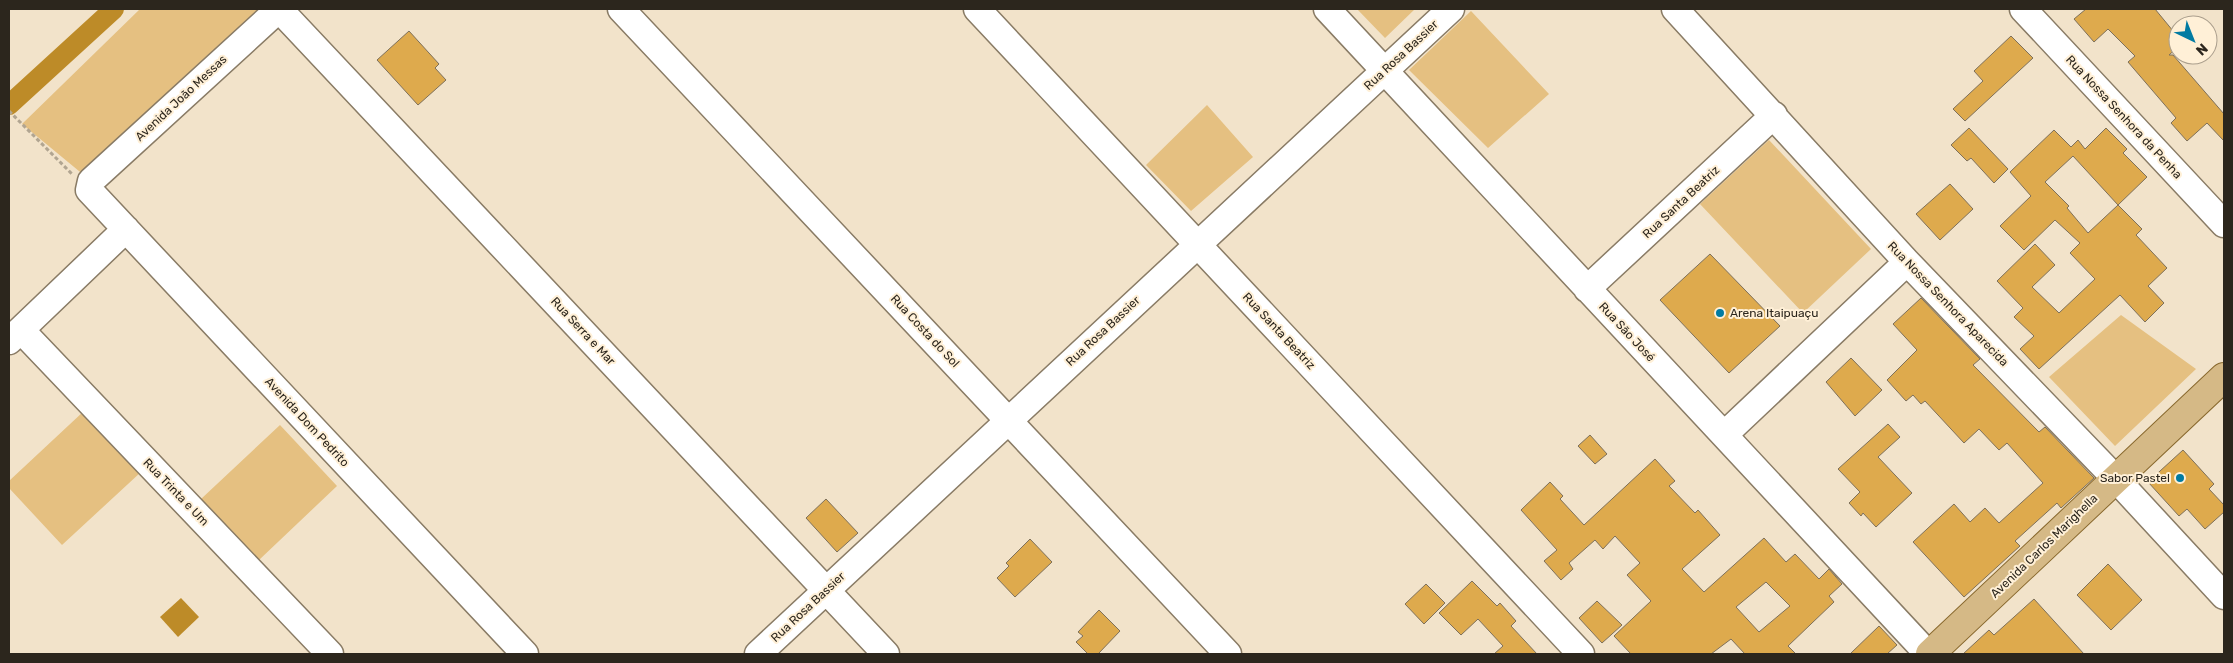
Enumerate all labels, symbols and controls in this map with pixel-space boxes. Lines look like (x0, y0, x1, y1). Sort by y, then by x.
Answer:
north arrow (2168, 15, 2218, 65)
street label: Rua Rosa Bassier (1361, 17, 1441, 93)
text: N (2192, 39, 2211, 59)
street label: Avenida João Messas (132, 52, 230, 144)
street label: Rua Nossa Senhora da Penha (2063, 52, 2185, 182)
street label: Rua Santa Beatriz (1640, 163, 1722, 241)
street label: Rua Nossa Senhora Aparecida (1885, 239, 2011, 369)
street label: Rua Santa Beatriz (1240, 290, 1318, 372)
street label: Rua Costa do Sol (888, 292, 962, 370)
street label: Rua Rosa Bassier (1063, 293, 1143, 369)
street label: Rua Serra e Mar (548, 294, 618, 368)
street label: Rua São José (1596, 299, 1658, 365)
place label: Arena Itaipuaçu (1730, 306, 1818, 320)
marker: Arena Itaipuaçu (1714, 307, 1726, 319)
street label: Avenida Dom Pedrito (262, 374, 352, 470)
street label: Rua Trinta e Um (140, 455, 212, 529)
place label: Sabor Pastel (2100, 471, 2170, 485)
marker: Sabor Pastel (2174, 472, 2186, 484)
street label: Avenida Carlos Marighella (1988, 491, 2100, 601)
street label: Rua Rosa Bassier (768, 569, 848, 645)

